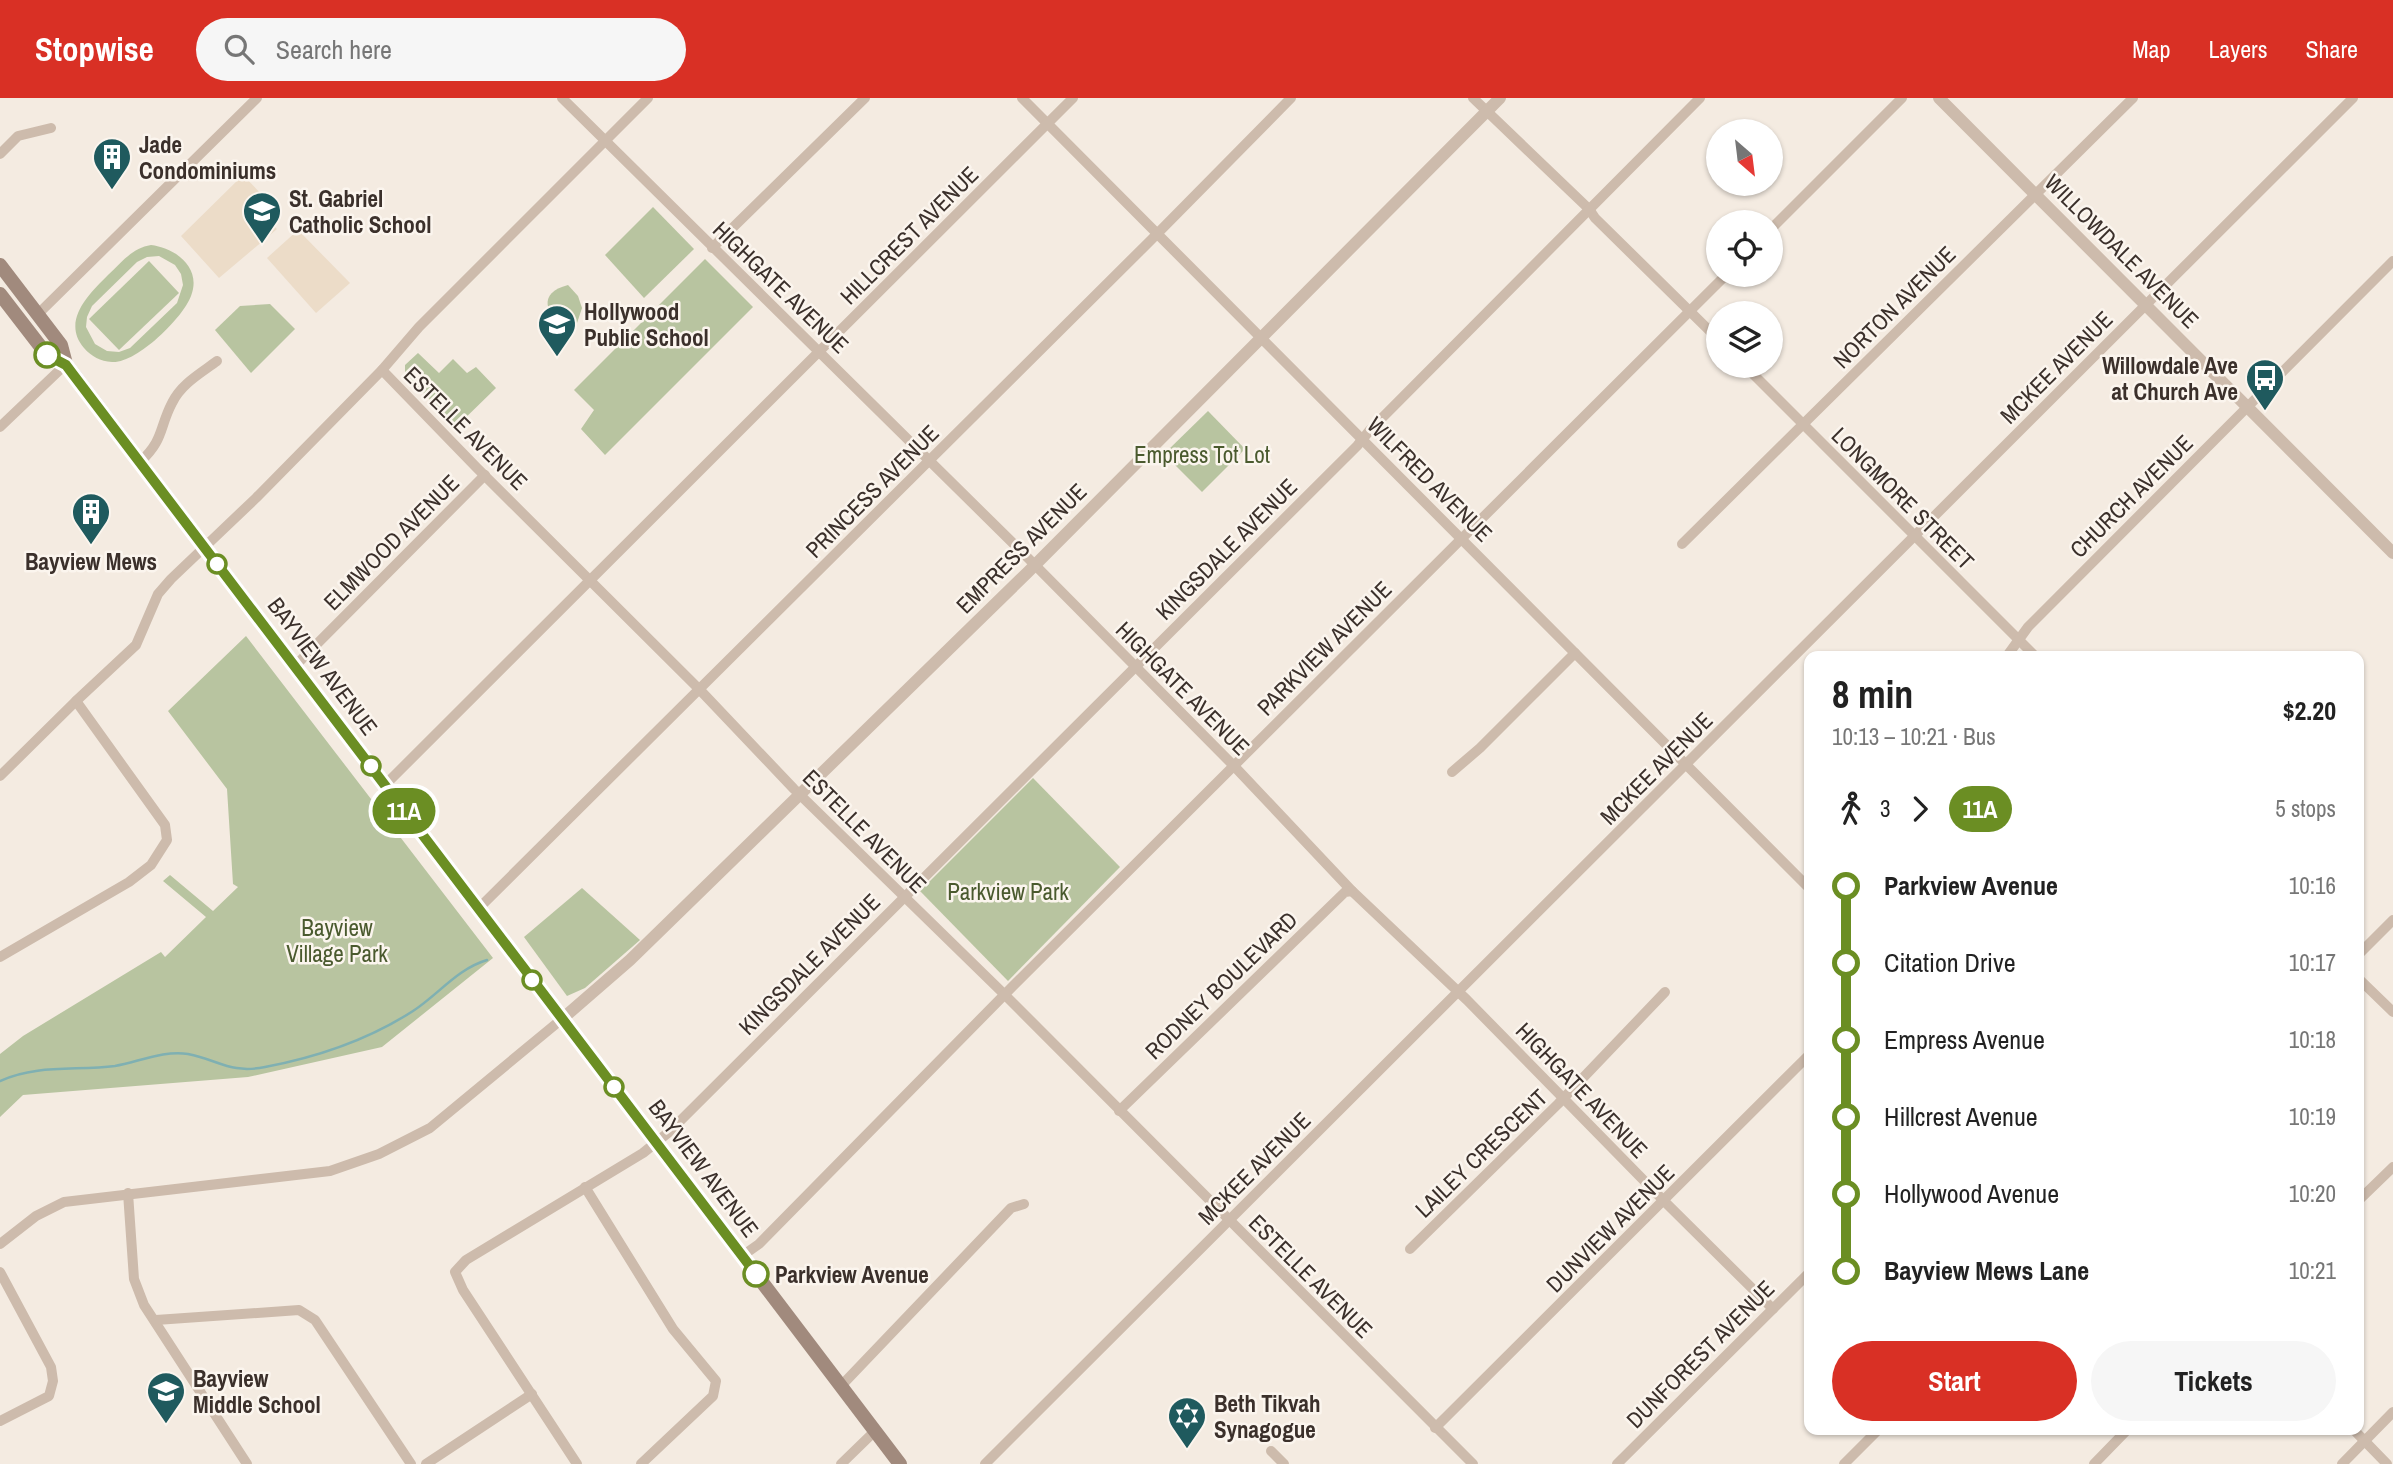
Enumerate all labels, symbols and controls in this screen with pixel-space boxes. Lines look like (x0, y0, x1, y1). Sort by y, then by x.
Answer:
search box (196, 18, 686, 81)
text: Stopwise (35, 27, 154, 71)
icon: search (220, 30, 258, 68)
text: Search here (276, 32, 392, 67)
text: Map (2132, 33, 2170, 65)
text: Layers (2208, 33, 2267, 65)
text: Share (2305, 33, 2358, 65)
north arrow (1706, 119, 1783, 196)
map controls (1706, 119, 1783, 378)
place label: Jade Condominiums (139, 129, 276, 186)
building icon: Jade Condominiums (91, 136, 133, 191)
street label: HILLCREST AVENUE (833, 159, 985, 311)
street label: WILLOWDALE AVENUE (2038, 167, 2206, 335)
place label: St. Gabriel Catholic School (289, 183, 432, 240)
school or university icon: St. Gabriel Catholic School (241, 190, 283, 245)
button: locate (1706, 210, 1783, 287)
street label: HIGHGATE AVENUE (706, 214, 856, 360)
street label: NORTON AVENUE (1826, 239, 1962, 375)
place label: Hollywood Public School (584, 296, 709, 353)
button: layers (1706, 301, 1783, 378)
school or university icon: Hollywood Public School (536, 303, 578, 358)
street label: MCKEE AVENUE (1993, 304, 2119, 430)
unlabelled marker (34, 342, 60, 368)
place label: Willowdale Ave at Church Ave (2102, 350, 2238, 407)
bus stop icon: Willowdale Ave at Church Ave (2244, 357, 2286, 412)
street label: ESTELLE AVENUE (397, 359, 535, 497)
street label: WILFRED AVENUE (1361, 410, 1499, 548)
street label: PRINCESS AVENUE (799, 418, 945, 564)
street label: LONGMORE STREET (1825, 420, 1981, 576)
street label: CHURCH AVENUE (2063, 428, 2199, 564)
park label: Empress Tot Lot (1134, 439, 1270, 470)
street label: ELMWOOD AVENUE (316, 467, 466, 617)
street label: KINGSDALE AVENUE (1148, 471, 1304, 627)
street label: EMPRESS AVENUE (949, 476, 1093, 620)
building icon: Bayview Mews (70, 491, 112, 546)
place label: Bayview Mews (25, 546, 157, 577)
unlabelled marker (207, 554, 227, 574)
street label: PARKVIEW AVENUE (1250, 574, 1398, 722)
street label: BAYVIEW AVENUE (261, 591, 385, 741)
street label: HIGHGATE AVENUE (1109, 614, 1257, 762)
text: 8 min (1832, 669, 1913, 720)
text: $2.20 (2283, 693, 2336, 728)
street label: MCKEE AVENUE (1593, 705, 1719, 831)
text: 10:13 – 10:21 · Bus (1832, 721, 1996, 752)
unlabelled marker (361, 756, 381, 776)
street label: ESTELLE AVENUE (796, 762, 934, 900)
line badge: 11A (364, 788, 444, 834)
icon: walk (1832, 790, 1870, 828)
icon: forward (1901, 790, 1939, 828)
text: 3 (1880, 793, 1891, 824)
text: 11A (1963, 793, 1998, 825)
text: 5 stops (2275, 793, 2336, 824)
text: 11A (386, 795, 422, 827)
text: Parkview Avenue (1884, 868, 2058, 903)
text: 10:16 (2289, 870, 2336, 901)
park label: Parkview Park (947, 876, 1069, 907)
street label: KINGSDALE AVENUE (731, 886, 887, 1042)
street label: RODNEY BOULEVARD (1138, 904, 1304, 1066)
park label: Bayview Village Park (286, 912, 388, 969)
text: Citation Drive (1884, 945, 2016, 980)
text: 10:17 (2289, 947, 2336, 978)
unlabelled marker (522, 970, 542, 990)
street label: HIGHGATE AVENUE (1509, 1015, 1655, 1165)
text: Empress Avenue (1884, 1022, 2045, 1057)
text: 10:18 (2289, 1024, 2336, 1055)
unlabelled marker (604, 1077, 624, 1097)
street label: LAILEY CRESCENT (1408, 1082, 1554, 1224)
street label: BAYVIEW AVENUE (642, 1093, 766, 1243)
text: Hillcrest Avenue (1884, 1099, 2038, 1134)
text: 10:19 (2289, 1101, 2336, 1132)
street label: MCKEE AVENUE (1191, 1105, 1317, 1231)
street label: DUNVIEW AVENUE (1539, 1157, 1681, 1299)
text: Hollywood Avenue (1884, 1176, 2059, 1211)
text: 10:20 (2289, 1178, 2336, 1209)
street label: ESTELLE AVENUE (1242, 1207, 1380, 1345)
text: Bayview Mews Lane (1884, 1253, 2089, 1288)
text: 10:21 (2289, 1255, 2336, 1286)
place label: Parkview Avenue (775, 1259, 929, 1290)
marker: Parkview Avenue (743, 1261, 769, 1287)
street label: DUNFOREST AVENUE (1619, 1273, 1781, 1435)
button: Start (1832, 1341, 2077, 1421)
button: Tickets (2091, 1341, 2336, 1421)
place label: Bayview Middle School (193, 1363, 321, 1420)
school or university icon: Bayview Middle School (145, 1370, 187, 1425)
place label: Beth Tikvah Synagogue (1214, 1388, 1321, 1445)
synagogue icon: Beth Tikvah Synagogue (1166, 1395, 1208, 1450)

